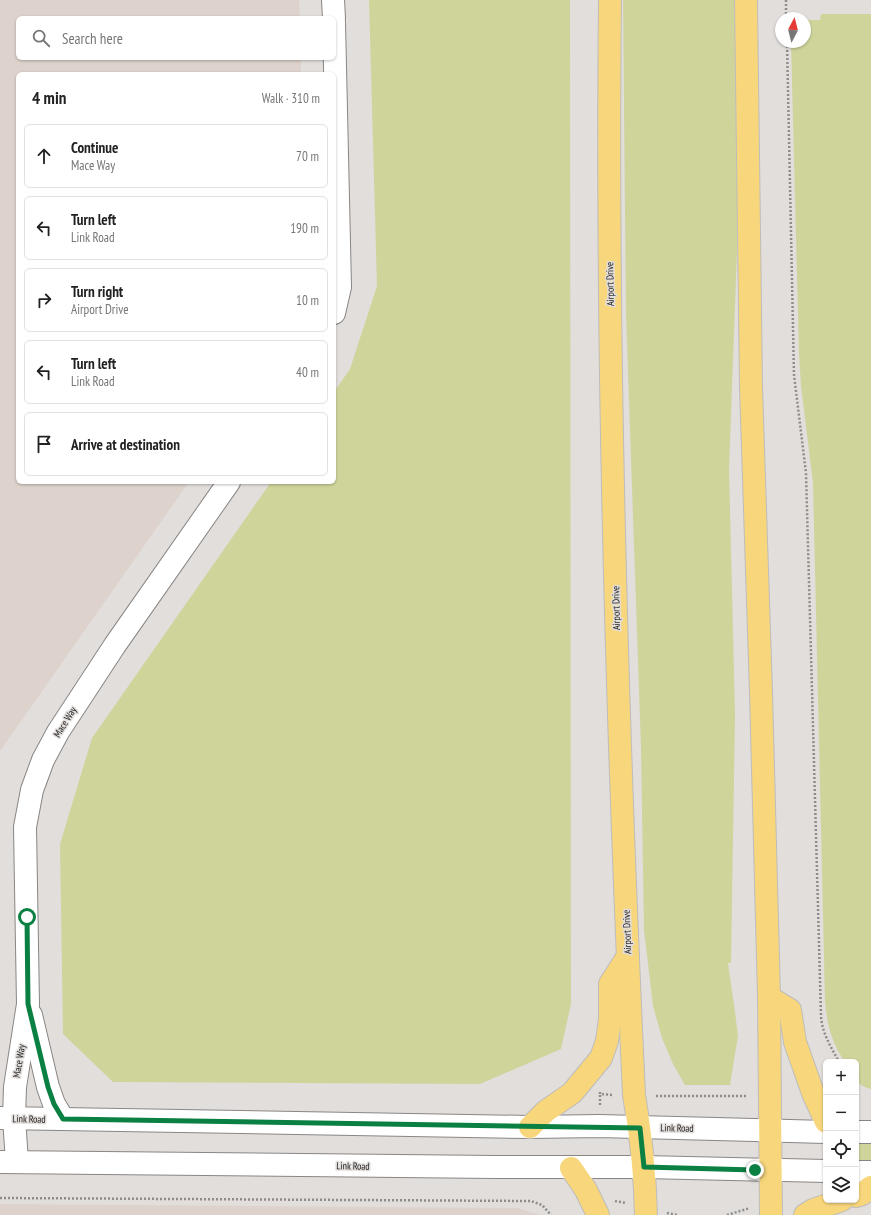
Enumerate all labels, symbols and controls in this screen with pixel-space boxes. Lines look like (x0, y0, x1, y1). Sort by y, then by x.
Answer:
north arrow (775, 12, 811, 48)
search box (16, 16, 336, 60)
icon: search (30, 27, 52, 49)
text: Search here (62, 29, 123, 48)
text: 4 min (32, 87, 66, 109)
text: Walk · 310 m (262, 90, 320, 107)
text: Continue (71, 138, 118, 157)
icon: ahead (33, 145, 55, 167)
text: 70 m (296, 148, 319, 165)
text: Mace Way (71, 157, 115, 174)
text: Turn left (71, 210, 116, 229)
icon: left (33, 217, 55, 239)
text: 190 m (290, 220, 319, 237)
text: Link Road (71, 229, 115, 246)
street label: Airport Drive (603, 262, 617, 306)
text: Turn right (71, 282, 123, 301)
icon: right (33, 289, 55, 311)
text: 10 m (296, 292, 319, 309)
text: Airport Drive (71, 301, 129, 318)
text: Turn left (71, 354, 116, 373)
icon: left (33, 361, 55, 383)
text: 40 m (296, 364, 319, 381)
text: Link Road (71, 373, 115, 390)
icon: arrive (33, 433, 55, 455)
text: Arrive at destination (71, 435, 180, 454)
street label: Airport Drive (609, 586, 623, 630)
street label: Mace Way (50, 704, 80, 740)
route start (18, 908, 36, 926)
street label: Airport Drive (620, 910, 634, 954)
street label: Mace Way (10, 1043, 28, 1079)
map controls (823, 1059, 859, 1203)
button: + (823, 1059, 859, 1095)
button: − (823, 1095, 859, 1131)
street label: Link Road (12, 1112, 46, 1126)
street label: Link Road (660, 1121, 694, 1135)
button: locate (823, 1131, 859, 1167)
street label: Link Road (336, 1159, 370, 1173)
route end (746, 1161, 764, 1179)
button: layers (823, 1167, 859, 1203)

